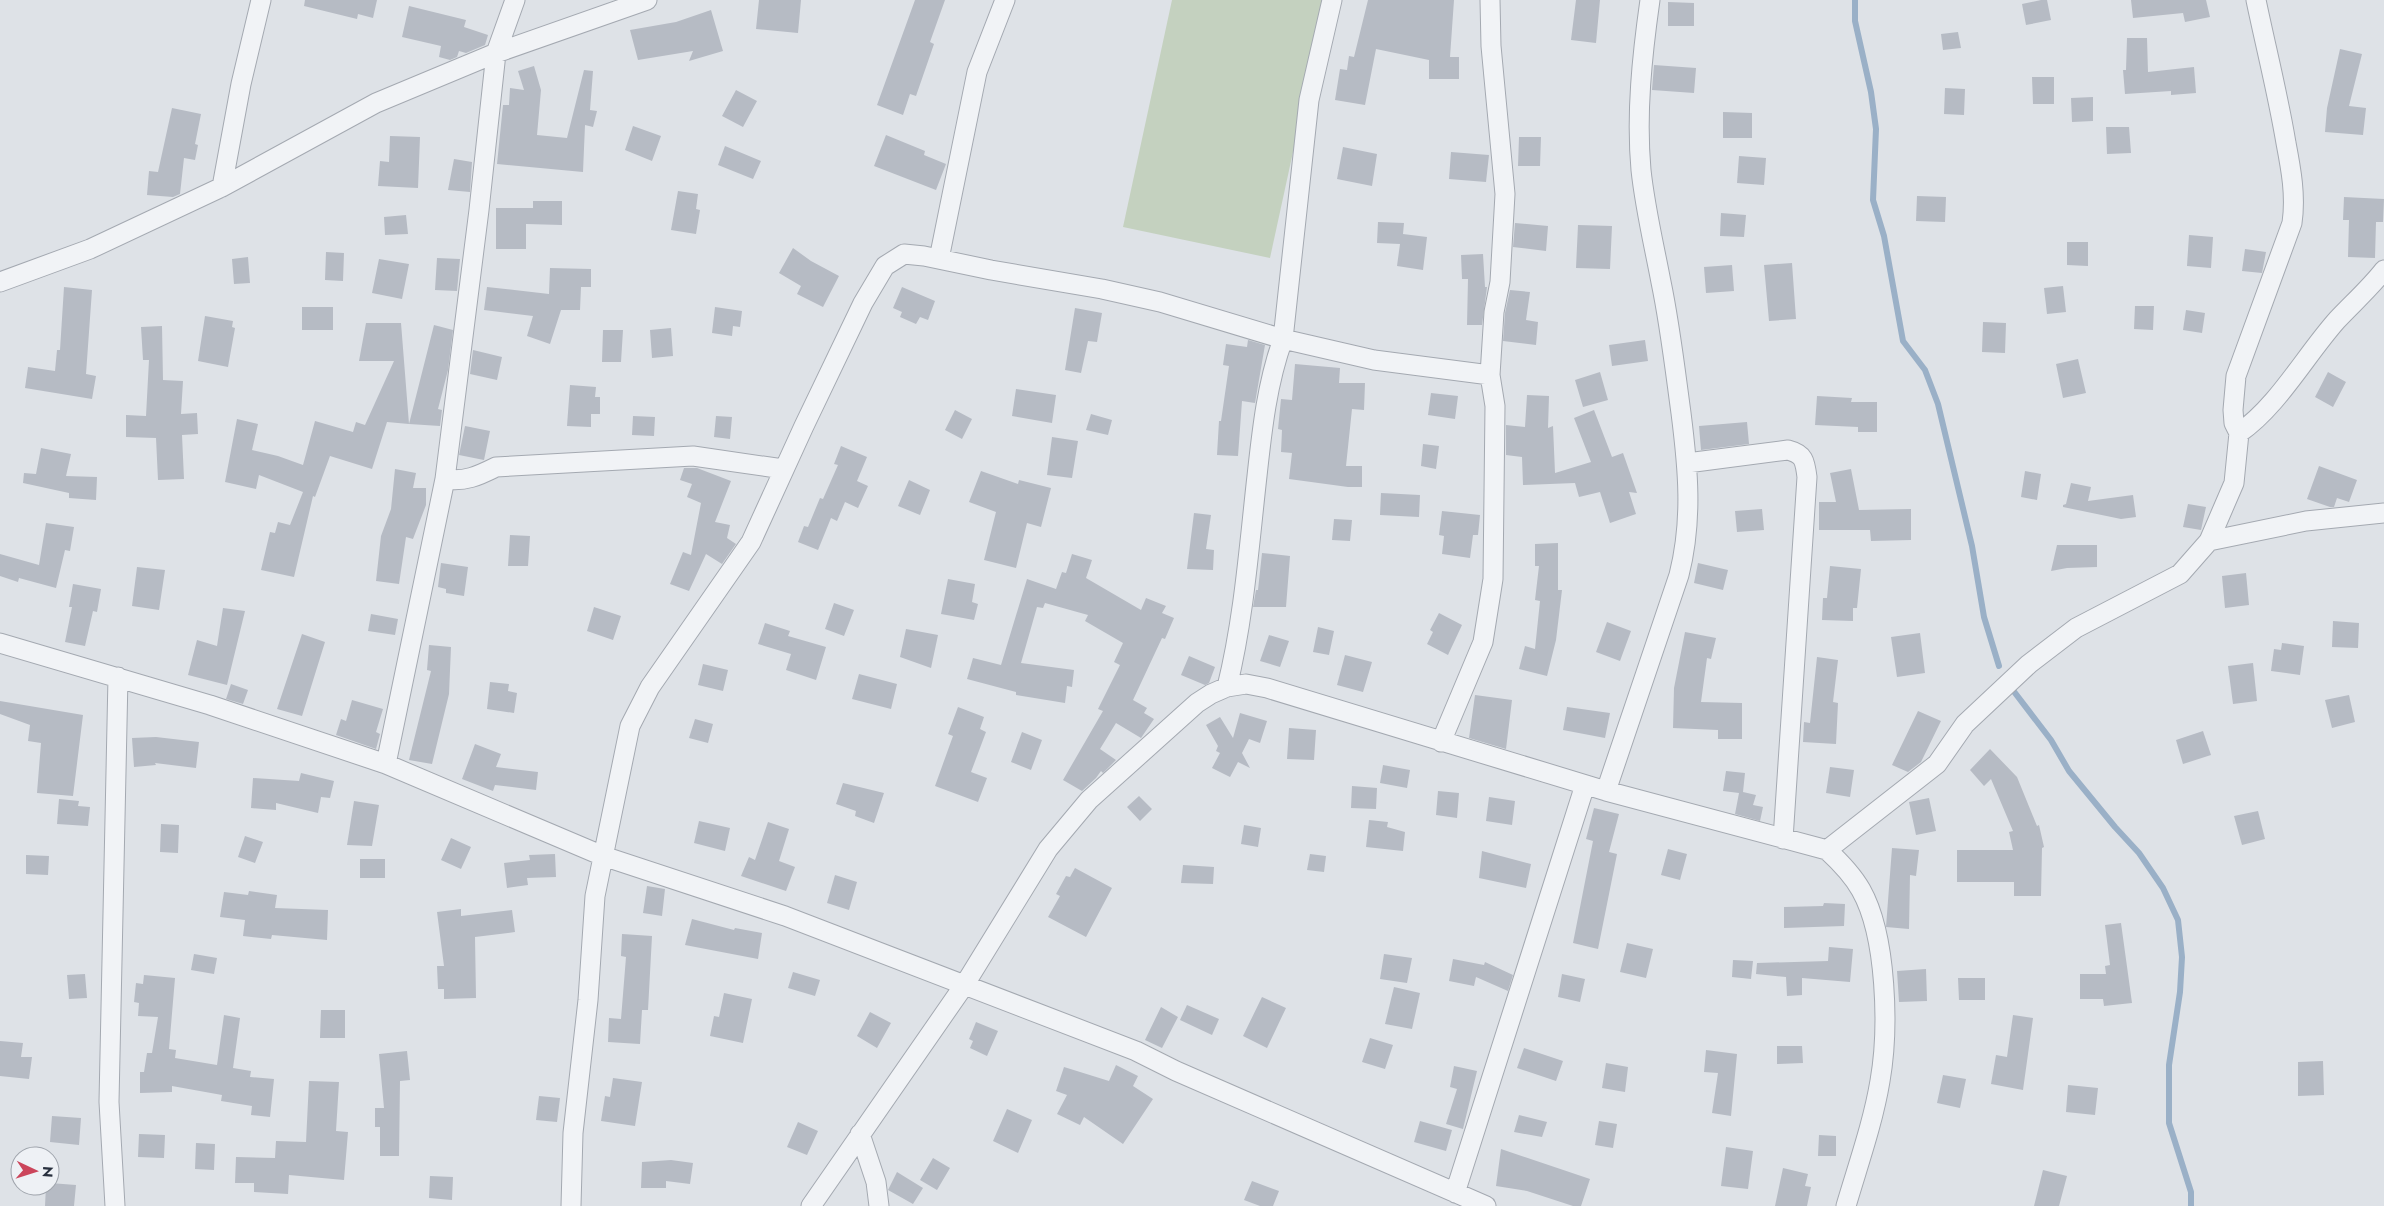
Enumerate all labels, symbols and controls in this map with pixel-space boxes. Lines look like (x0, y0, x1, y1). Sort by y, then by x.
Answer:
north arrow (10, 1146, 60, 1196)
text: N (38, 1166, 58, 1178)

